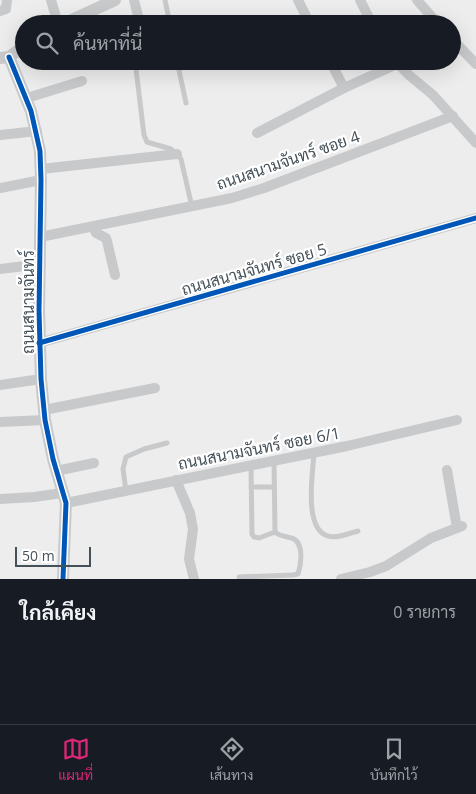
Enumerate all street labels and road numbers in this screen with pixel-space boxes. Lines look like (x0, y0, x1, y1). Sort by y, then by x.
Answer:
street label: ถนนสนามจันทร์ ซอย 4 (213, 124, 362, 195)
street label: ถนนสนามจันทร์ ซอย 5 (179, 237, 329, 300)
street label: ถนนสนามจันทร์ (16, 250, 39, 354)
street label: ถนนสนามจันทร์ ซอย 6/1 (176, 420, 342, 475)

